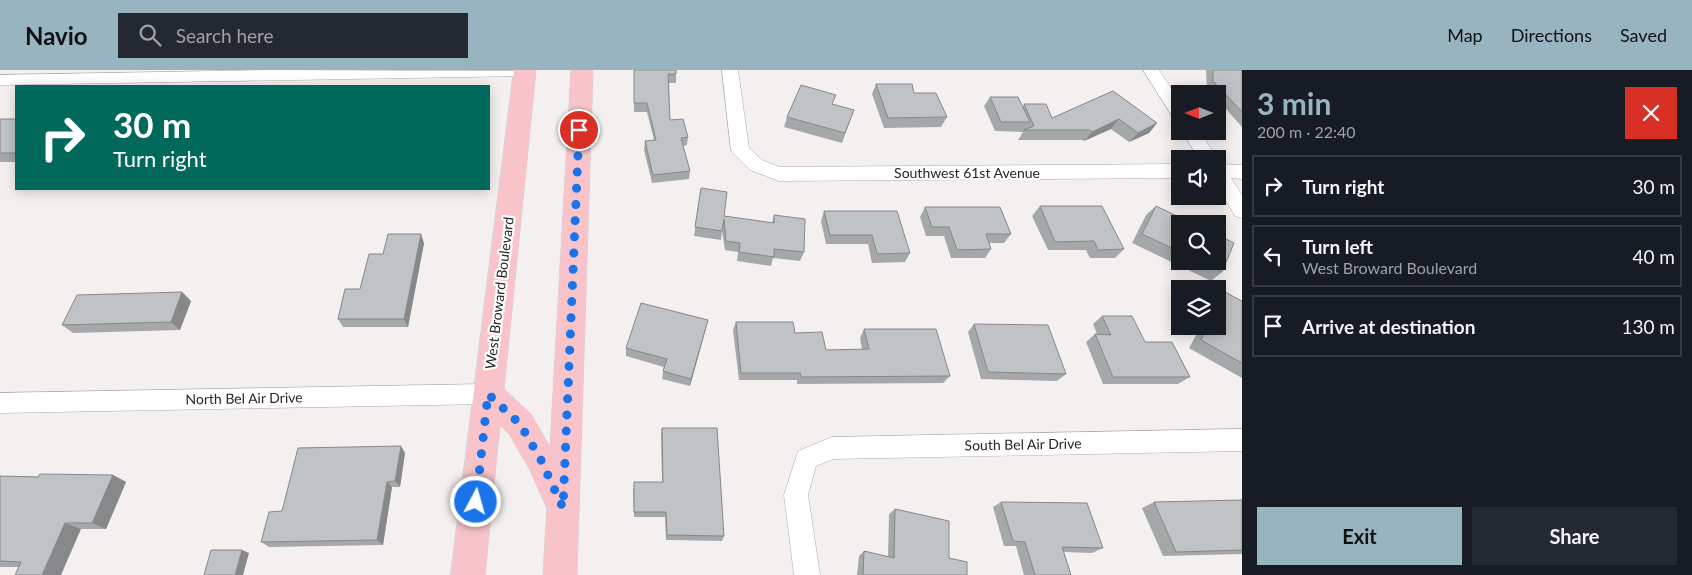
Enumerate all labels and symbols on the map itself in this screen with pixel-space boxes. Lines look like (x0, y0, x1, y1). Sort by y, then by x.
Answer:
north arrow (1171, 85, 1226, 140)
pin (558, 109, 600, 151)
street label: Southwest 61st Avenue (894, 164, 1040, 181)
street label: West Broward Boulevard (481, 216, 517, 370)
street label: North Bel Air Drive (185, 388, 303, 408)
street label: South Bel Air Drive (964, 434, 1082, 454)
position arrow (449, 475, 501, 527)

